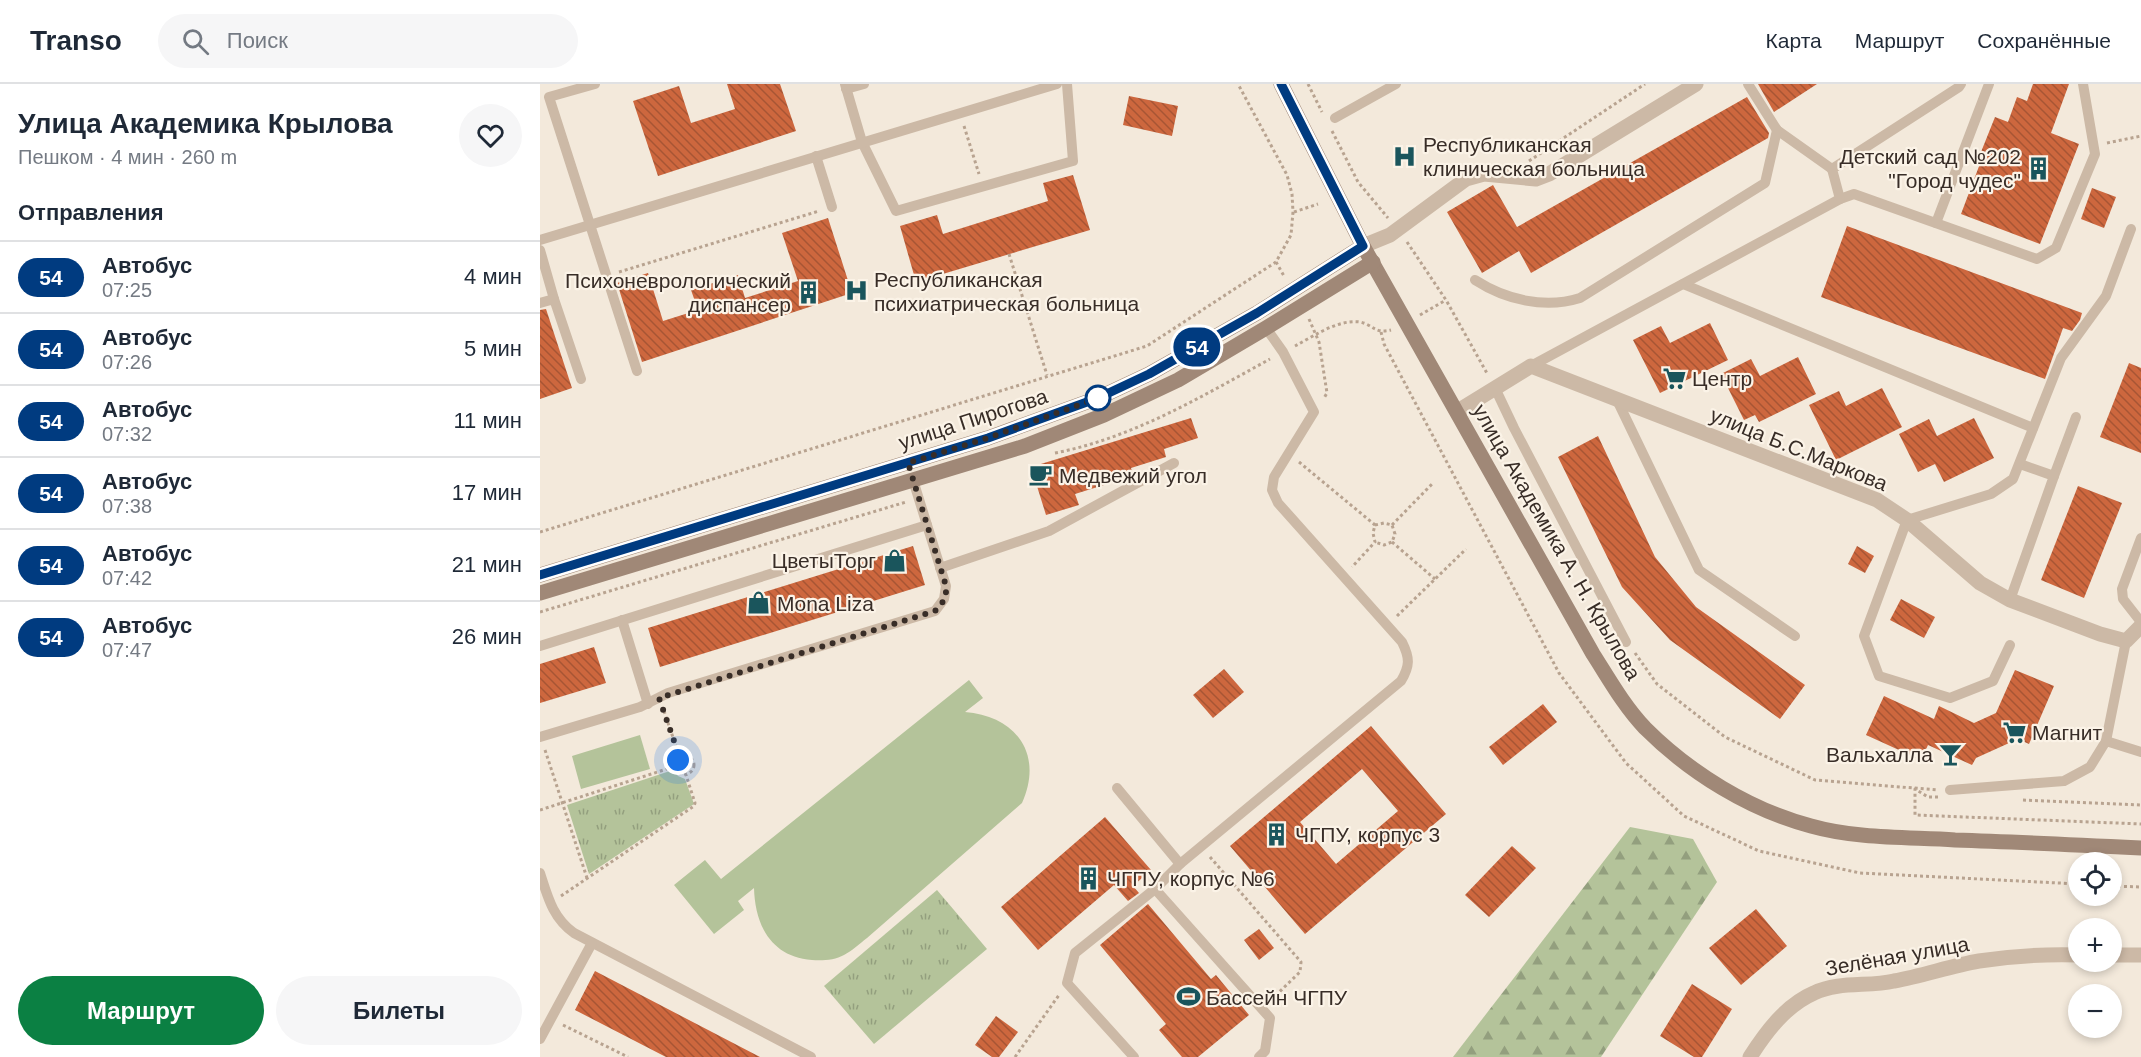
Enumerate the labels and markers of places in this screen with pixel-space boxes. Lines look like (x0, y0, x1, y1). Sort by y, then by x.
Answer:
place label: Республиканская клиническая больница (1423, 133, 1645, 180)
hospital icon: Республиканская клиническая больница (1392, 143, 1418, 169)
place label: Детский сад №202 "Город чудес" (1840, 145, 2021, 192)
building icon: Детский сад №202 "Город чудес" (2026, 155, 2052, 181)
place label: Республиканская психиатрическая больница (874, 268, 1140, 315)
place label: Психоневрологический диспансер (565, 269, 791, 316)
hospital icon: Республиканская психиатрическая больница (843, 278, 869, 304)
building icon: Психоневрологический диспансер (796, 279, 822, 305)
supermarket icon: Центр (1661, 365, 1687, 391)
place label: Центр (1692, 367, 1752, 390)
unlabelled marker (1085, 385, 1111, 411)
cafe icon: Медвежий угол (1028, 462, 1054, 488)
place label: Медвежий угол (1059, 464, 1207, 487)
shop icon: ЦветыТорг (881, 547, 907, 573)
place label: ЦветыТорг (772, 549, 876, 572)
shop icon: Mona Liza (746, 590, 772, 616)
place label: Mona Liza (777, 592, 874, 615)
supermarket icon: Магнит (2001, 719, 2027, 745)
place label: Магнит (2032, 721, 2102, 744)
bar icon: Вальхалла (1938, 741, 1964, 767)
place label: Вальхалла (1826, 743, 1933, 766)
building icon: ЧГПУ, корпус 3 (1264, 821, 1290, 847)
place label: ЧГПУ, корпус 3 (1295, 823, 1440, 846)
building icon: ЧГПУ, корпус №6 (1076, 865, 1102, 891)
place label: ЧГПУ, корпус №6 (1107, 867, 1275, 890)
sports icon: Бассейн ЧГПУ (1175, 984, 1201, 1010)
place label: Бассейн ЧГПУ (1206, 986, 1348, 1009)

